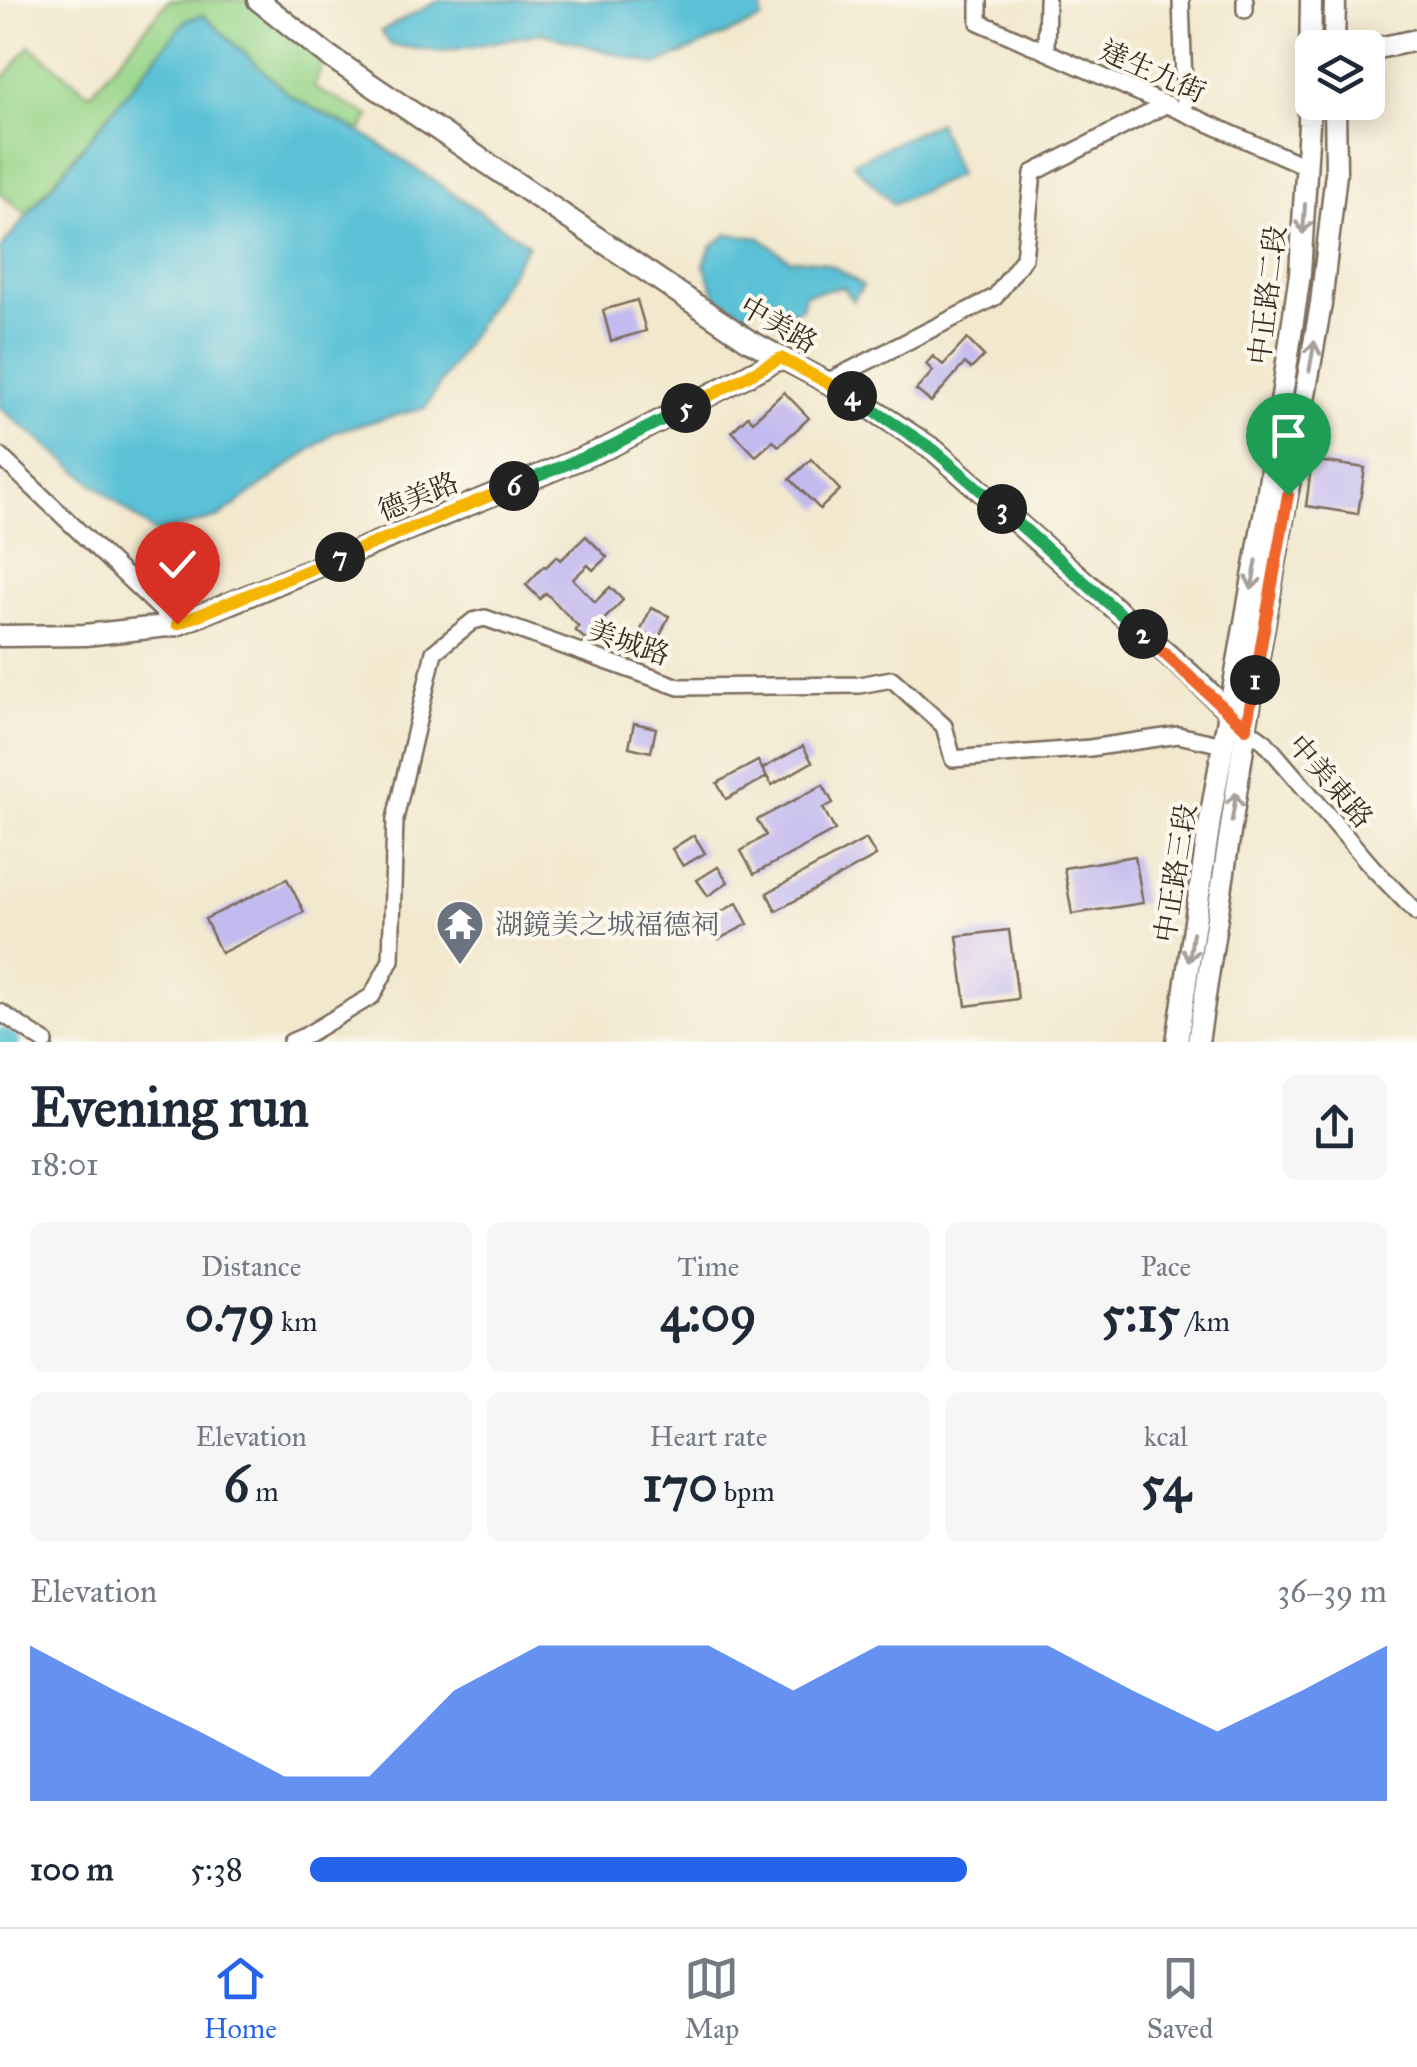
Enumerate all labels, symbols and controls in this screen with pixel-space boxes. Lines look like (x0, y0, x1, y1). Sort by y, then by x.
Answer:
map controls (1295, 30, 1385, 120)
button: layers (1295, 30, 1385, 120)
street label: 達生九街 (1095, 33, 1211, 110)
one-way arrow (1294, 202, 1313, 234)
street label: 中正路二段 (1242, 223, 1293, 367)
street label: 中美路 (734, 288, 824, 361)
one-way arrow (1303, 340, 1322, 373)
pin: 4 (827, 371, 877, 421)
text: 4 (844, 378, 860, 413)
pin: 5 (661, 383, 711, 433)
text: 5 (679, 390, 693, 425)
pin (1246, 393, 1331, 496)
icon: arrive (1261, 408, 1316, 463)
pin: 6 (489, 461, 539, 511)
street label: 德美路 (373, 465, 464, 528)
text: 6 (507, 468, 521, 503)
pin: 3 (977, 484, 1027, 534)
text: 3 (996, 491, 1008, 526)
pin (135, 522, 220, 625)
pin: 7 (315, 532, 365, 582)
icon: check (150, 537, 205, 592)
text: 7 (333, 539, 347, 574)
one-way arrow (1244, 558, 1263, 591)
pin: 2 (1118, 609, 1168, 659)
street label: 美城路 (583, 612, 674, 673)
text: 2 (1136, 616, 1150, 651)
pin: 1 (1230, 655, 1280, 705)
text: 1 (1249, 662, 1261, 697)
street label: 中美東路 (1281, 728, 1381, 835)
one-way arrow (1225, 792, 1244, 824)
street label: 中正路三段 (1147, 801, 1204, 945)
temple icon: 湖鏡美之城福德祠 (434, 898, 486, 966)
place label: 湖鏡美之城福德祠 (495, 907, 719, 942)
one-way arrow (1182, 930, 1200, 963)
text: Evening run (30, 1074, 309, 1141)
button: share (1282, 1075, 1387, 1180)
text: 18:01 (30, 1145, 99, 1184)
text: Distance (201, 1249, 301, 1284)
text: Time (677, 1249, 739, 1284)
text: Pace (1140, 1249, 1191, 1284)
text: 0.79 (185, 1284, 275, 1345)
text: 4:09 (660, 1284, 757, 1345)
text: 5:15 (1102, 1284, 1180, 1345)
text: km (275, 1304, 317, 1339)
text: /km (1180, 1304, 1230, 1339)
text: Elevation (196, 1419, 307, 1454)
text: Heart rate (650, 1419, 767, 1454)
text: kcal (1144, 1419, 1188, 1454)
text: 6 (224, 1454, 249, 1515)
text: 170 (642, 1454, 718, 1515)
text: 54 (1141, 1454, 1191, 1515)
text: m (249, 1474, 279, 1509)
text: bpm (718, 1474, 775, 1509)
text: Elevation (30, 1572, 157, 1611)
text: 36–39 m (1277, 1572, 1387, 1611)
text: 100 m (30, 1850, 114, 1889)
text: 5:38 (190, 1850, 243, 1889)
tab: Home (204, 1951, 277, 2046)
tab: Map (684, 1951, 739, 2046)
tab: Saved (1147, 1951, 1213, 2046)

